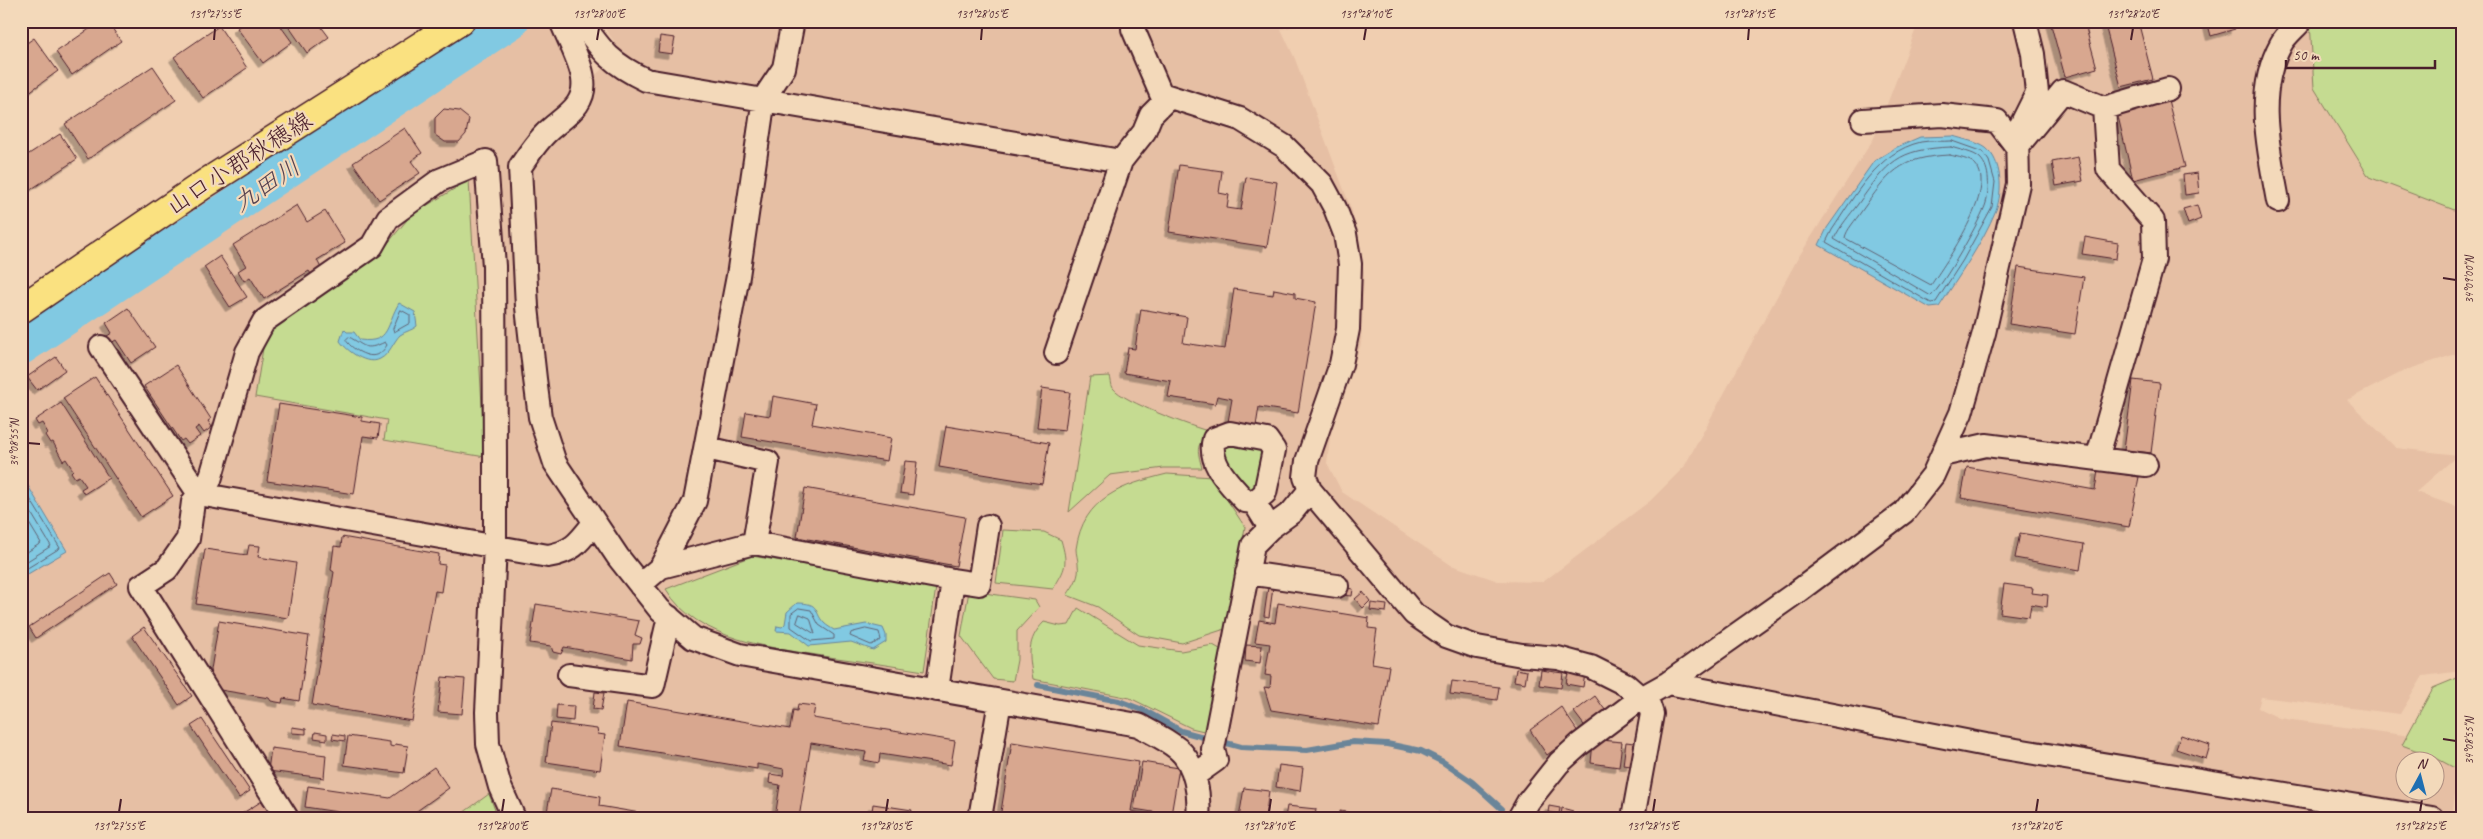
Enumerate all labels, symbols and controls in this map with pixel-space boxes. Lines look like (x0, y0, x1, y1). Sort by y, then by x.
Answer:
text: 131°27'55"E (189, 6, 243, 22)
text: 131°28'00"E (573, 6, 627, 22)
text: 131°28'05"E (956, 6, 1010, 22)
text: 131°28'10"E (1340, 6, 1394, 22)
text: 131°28'15"E (1723, 6, 1777, 22)
text: 131°28'20"E (2107, 6, 2161, 22)
scale bar (2286, 38, 2434, 70)
text: 50 m (2293, 46, 2320, 65)
street label: 山口小郡秋穂線 (160, 105, 318, 221)
water label: 九田川 (227, 151, 307, 219)
text: 34°09'00"N (2461, 255, 2477, 304)
text: 34°08'55"N (6, 418, 22, 467)
text: 34°08'55"N (2461, 716, 2477, 765)
north arrow (2396, 752, 2446, 802)
text: N (2416, 755, 2429, 773)
text: 131°27'55"E (93, 818, 147, 834)
text: 131°28'00"E (476, 818, 530, 834)
text: 131°28'05"E (860, 818, 914, 834)
text: 131°28'10"E (1243, 818, 1297, 834)
text: 131°28'15"E (1627, 818, 1681, 834)
text: 131°28'20"E (2010, 818, 2064, 834)
text: 131°28'25"E (2394, 818, 2448, 834)

